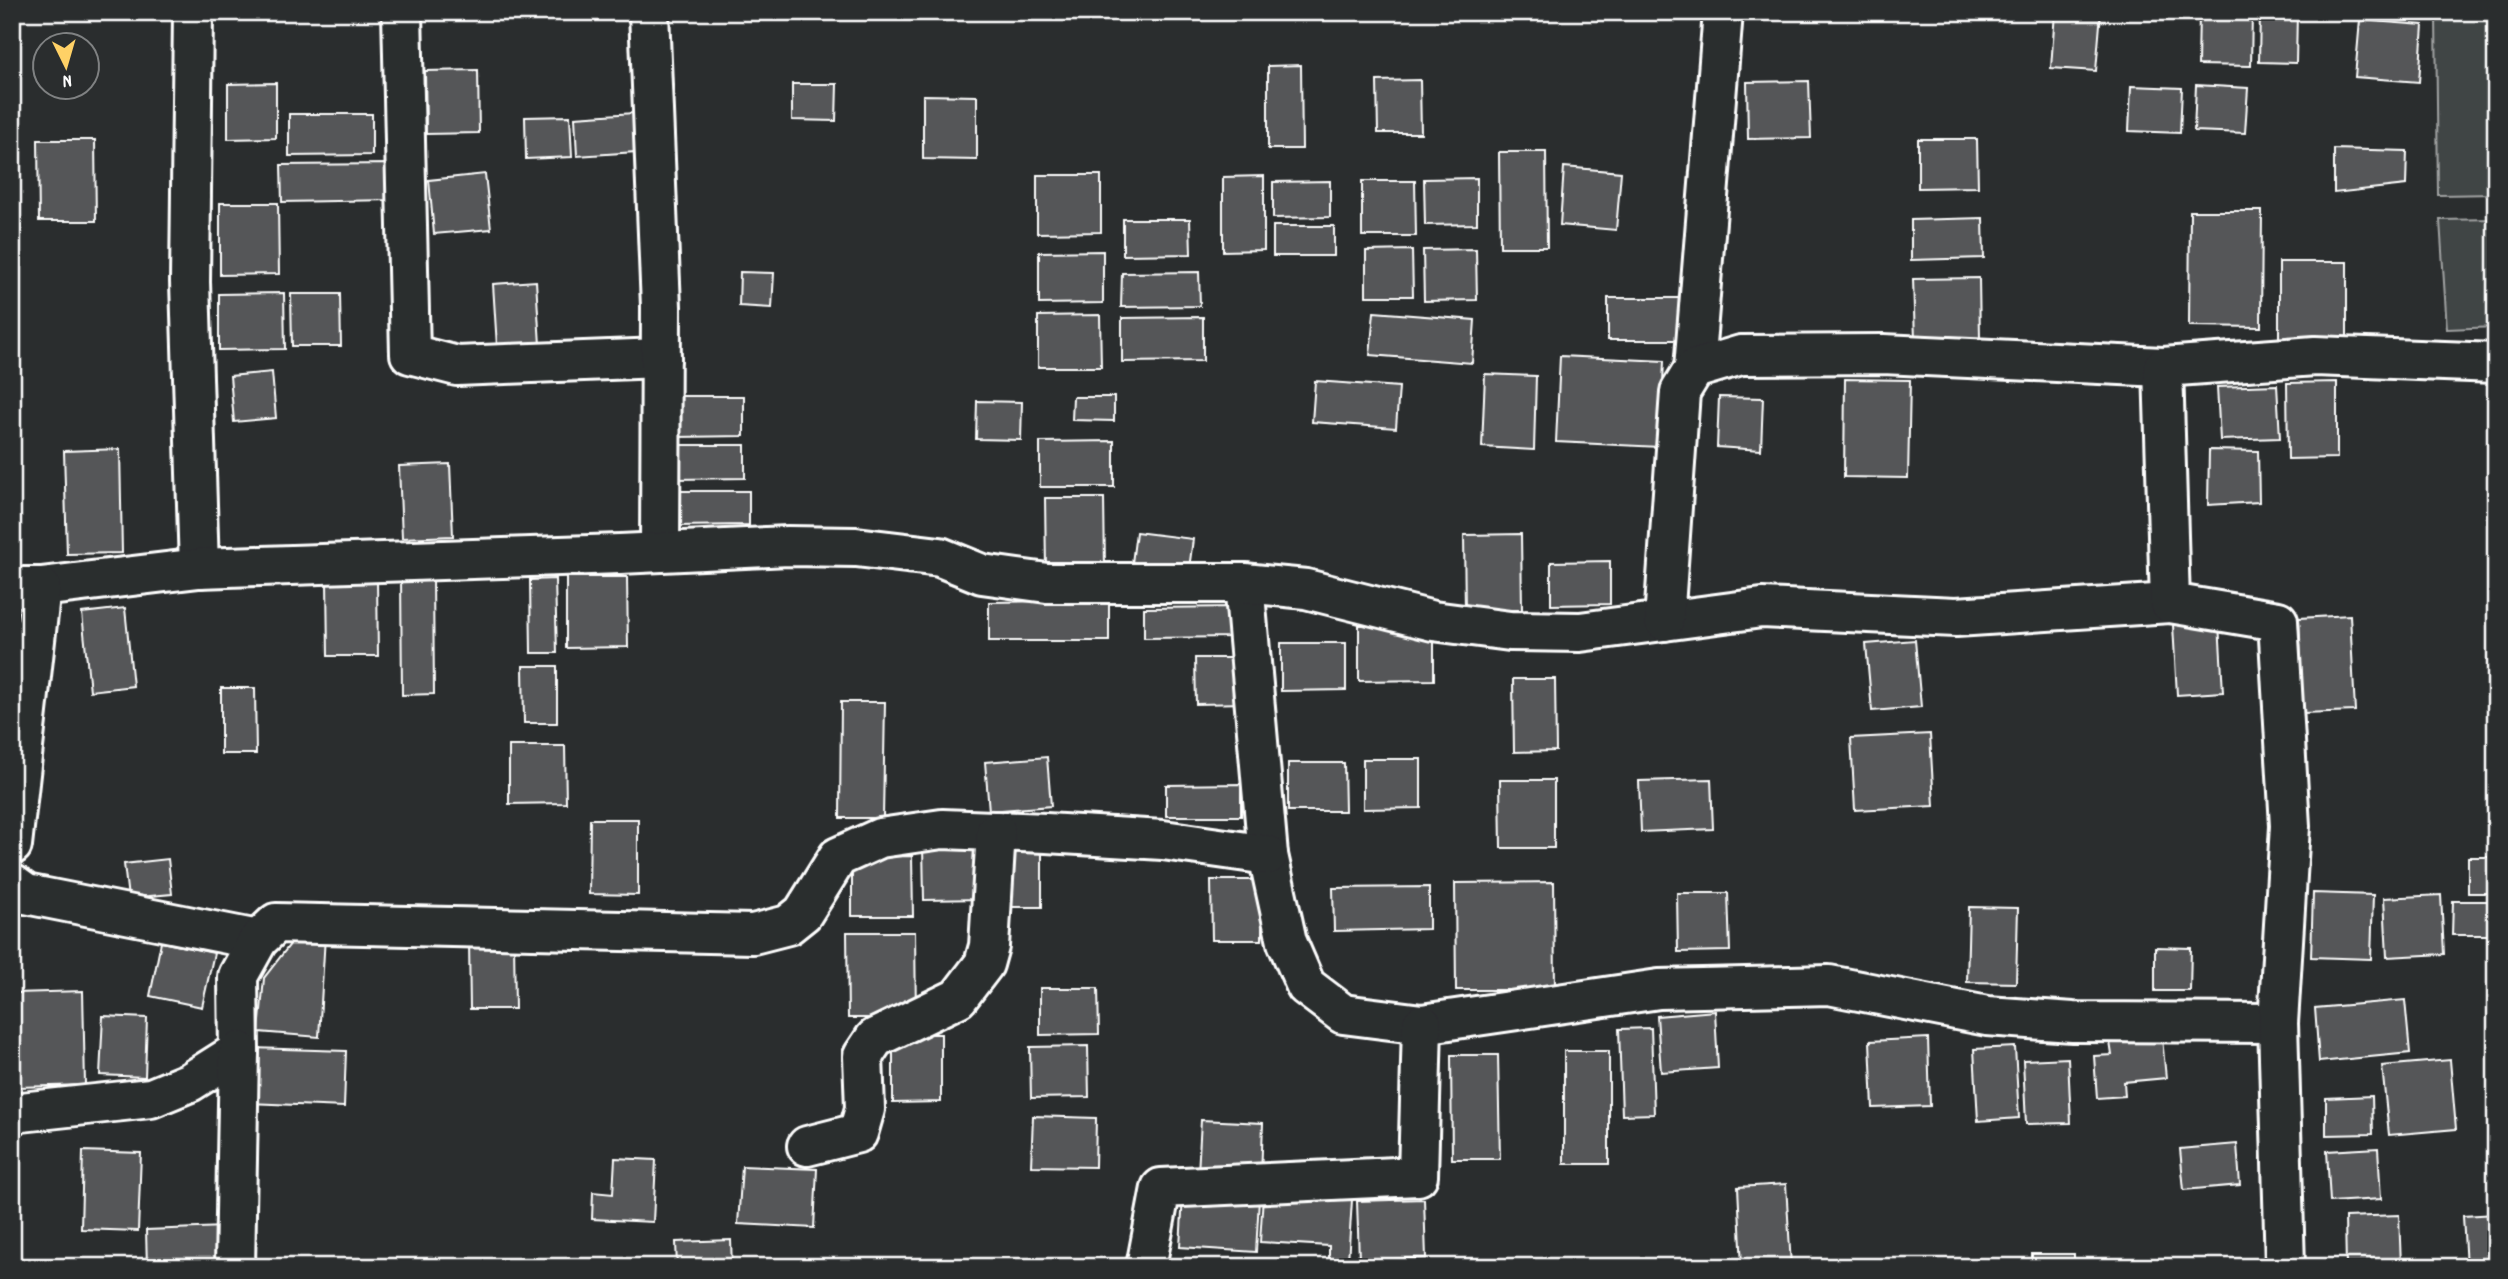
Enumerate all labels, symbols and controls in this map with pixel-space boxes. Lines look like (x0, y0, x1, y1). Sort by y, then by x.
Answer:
north arrow (32, 32, 102, 102)
text: N (61, 66, 73, 93)

